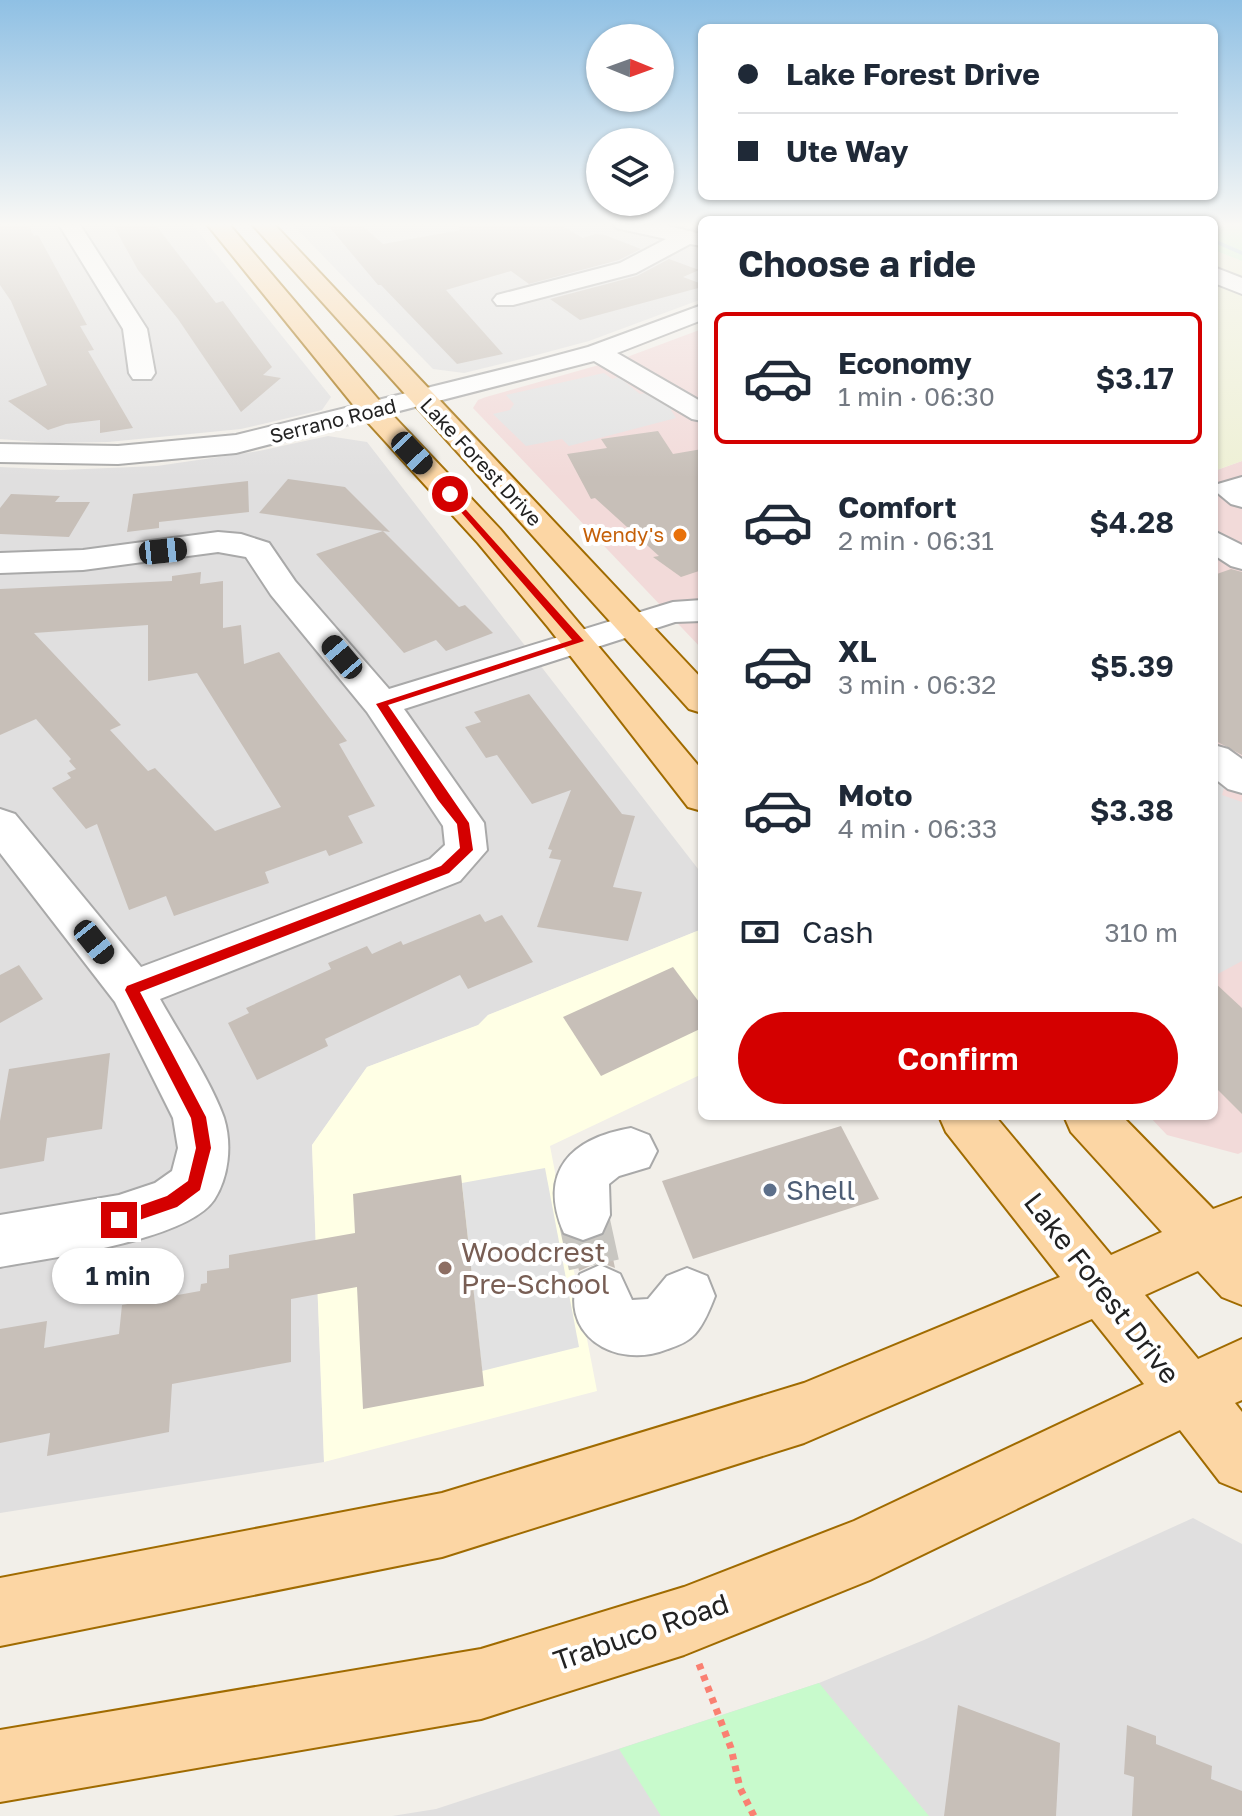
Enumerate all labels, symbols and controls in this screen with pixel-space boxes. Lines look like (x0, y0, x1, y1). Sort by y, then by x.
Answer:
north arrow (586, 24, 674, 112)
map controls (586, 24, 674, 216)
text: Lake Forest Drive (786, 56, 1040, 92)
button: layers (586, 128, 674, 216)
text: Ute Way (786, 133, 909, 169)
text: Choose a ride (738, 242, 976, 285)
icon: car (742, 342, 814, 414)
text: Economy (838, 345, 972, 381)
text: $3.17 (1095, 360, 1174, 396)
text: 1 min · 06:30 (838, 381, 995, 412)
street label: Lake Forest Drive (416, 392, 547, 530)
street label: Serrano Road (267, 393, 398, 447)
car (387, 427, 437, 479)
route start (432, 476, 468, 512)
icon: car (742, 486, 814, 558)
text: Comfort (838, 489, 957, 525)
text: $4.28 (1089, 504, 1174, 540)
place label: Wendy's (582, 522, 664, 546)
text: 2 min · 06:31 (838, 525, 994, 556)
marker: Wendy's (671, 526, 689, 544)
car (138, 537, 188, 565)
icon: car (742, 630, 814, 702)
car (317, 631, 367, 683)
text: XL (838, 633, 877, 669)
text: $5.39 (1090, 648, 1174, 684)
text: 3 min · 06:32 (838, 669, 996, 700)
icon: car (742, 774, 814, 846)
text: Moto (838, 777, 913, 813)
text: $3.38 (1090, 792, 1174, 828)
text: 4 min · 06:33 (838, 813, 997, 844)
icon: cash (738, 910, 782, 954)
text: Cash (802, 914, 874, 950)
car (70, 916, 118, 968)
text: 310 m (1105, 917, 1178, 948)
button: Confirm (738, 1012, 1178, 1104)
place label: Shell (786, 1173, 855, 1206)
marker: Shell (761, 1181, 779, 1199)
street label: Lake Forest Drive (1018, 1186, 1187, 1390)
route end (101, 1202, 137, 1238)
place label: Woodcrest Pre-School (461, 1235, 610, 1300)
callout: 1 min (53, 1248, 185, 1304)
marker: Woodcrest Pre-School (436, 1259, 454, 1277)
text: 1 min (85, 1260, 151, 1291)
street label: Trabuco Road (549, 1586, 733, 1677)

